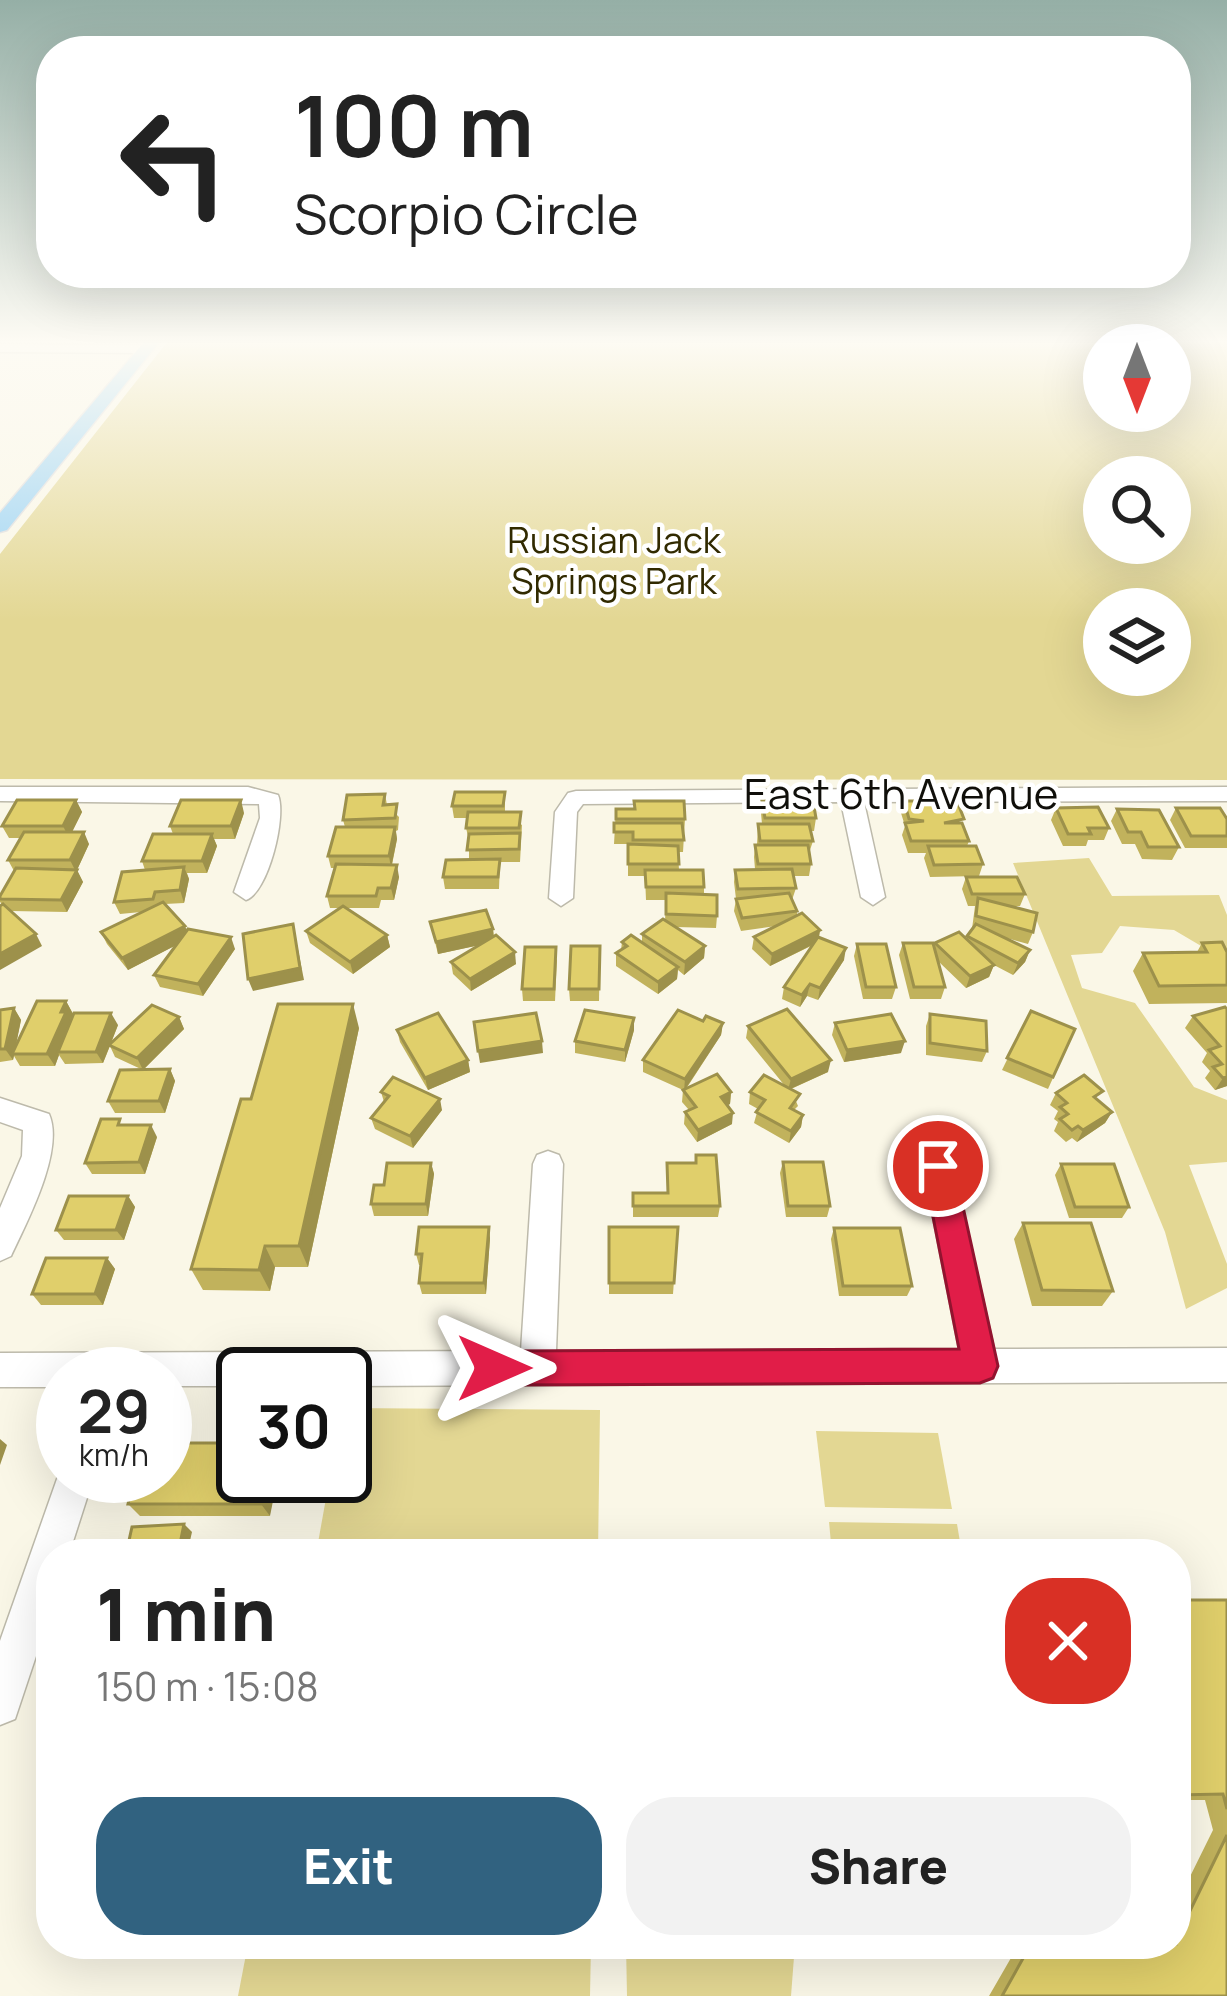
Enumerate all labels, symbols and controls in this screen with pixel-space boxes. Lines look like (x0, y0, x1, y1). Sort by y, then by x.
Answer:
text: 100 m (294, 67, 534, 182)
icon: left (96, 84, 252, 240)
text: Scorpio Circle (294, 176, 639, 250)
north arrow (1083, 324, 1191, 432)
map controls (1083, 324, 1191, 696)
button: search (1083, 456, 1191, 564)
park label: Russian Jack Springs Park (507, 515, 722, 605)
button: layers (1083, 588, 1191, 696)
street label: East 6th Avenue (744, 764, 1058, 822)
pin (887, 1115, 989, 1217)
icon: arrive (905, 1133, 971, 1199)
position arrow (431, 1305, 557, 1431)
speed limit sign: 30 (216, 1347, 372, 1503)
text: 29 (77, 1369, 151, 1451)
text: km/h (79, 1434, 149, 1475)
text: 1 min (96, 1564, 276, 1663)
button: close (1005, 1578, 1131, 1704)
text: 150 m · 15:08 (96, 1659, 319, 1713)
button: Exit (96, 1797, 602, 1935)
button: Share (626, 1797, 1131, 1935)

